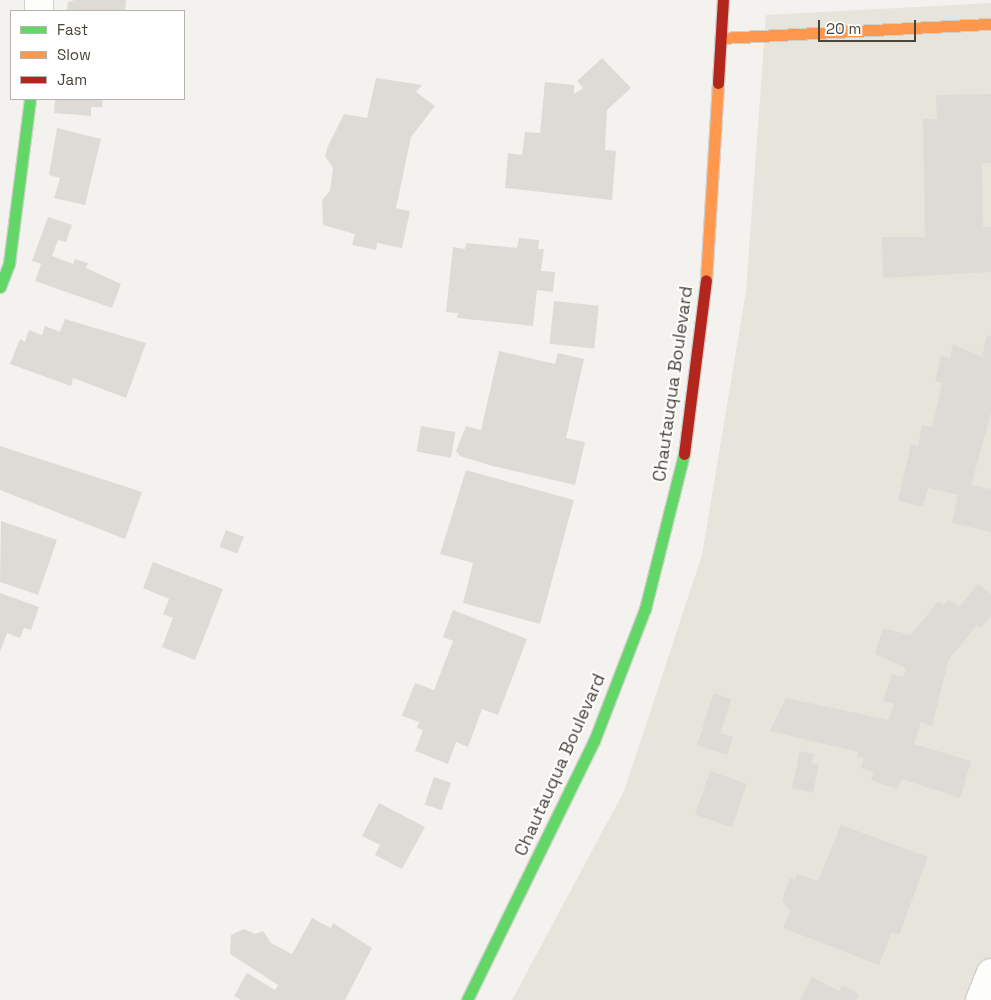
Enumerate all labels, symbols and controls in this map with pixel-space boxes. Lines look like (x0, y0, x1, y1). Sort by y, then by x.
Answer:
legend (10, 10, 185, 100)
scale bar (821, 10, 918, 42)
text: 20 m (826, 19, 861, 38)
text: Fast (57, 20, 88, 39)
text: Slow (57, 45, 91, 64)
text: Jam (57, 70, 87, 89)
street label: Chautauqua Boulevard (649, 285, 697, 483)
street label: Chautauqua Boulevard (510, 671, 610, 859)

